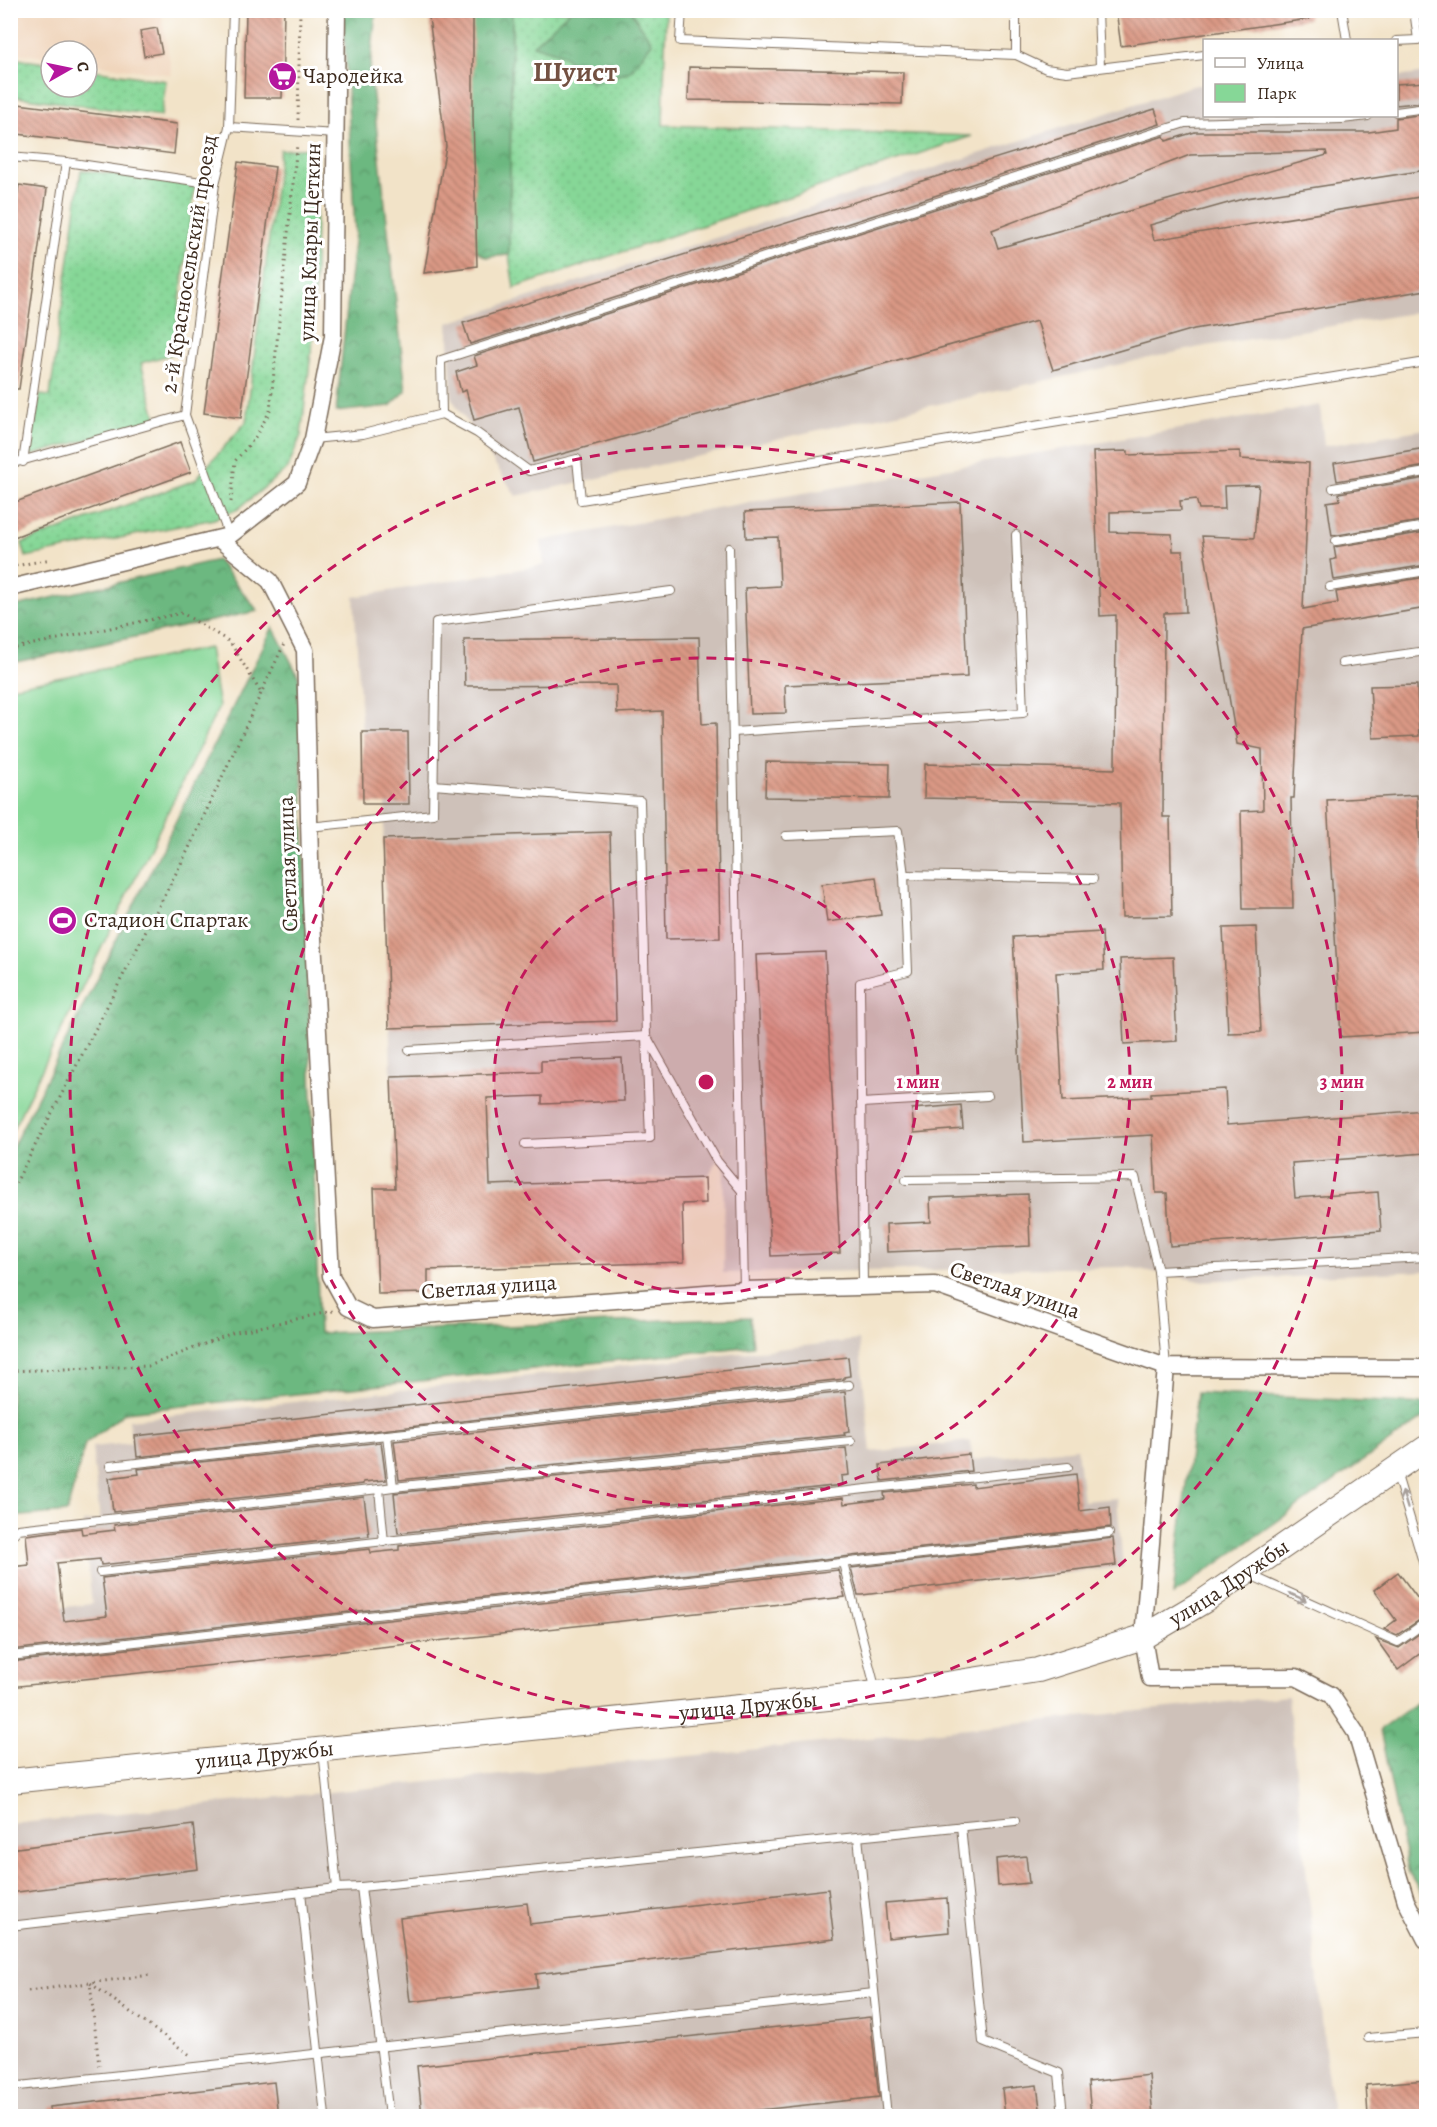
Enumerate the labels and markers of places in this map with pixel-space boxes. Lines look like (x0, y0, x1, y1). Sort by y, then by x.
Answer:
supermarket icon: Чародейка (266, 60, 298, 92)
place label: Чародейка (303, 61, 404, 91)
sports icon: Стадион Спартак (47, 904, 79, 936)
place label: Стадион Спартак (84, 905, 249, 935)
centre of rings (696, 1072, 716, 1092)

